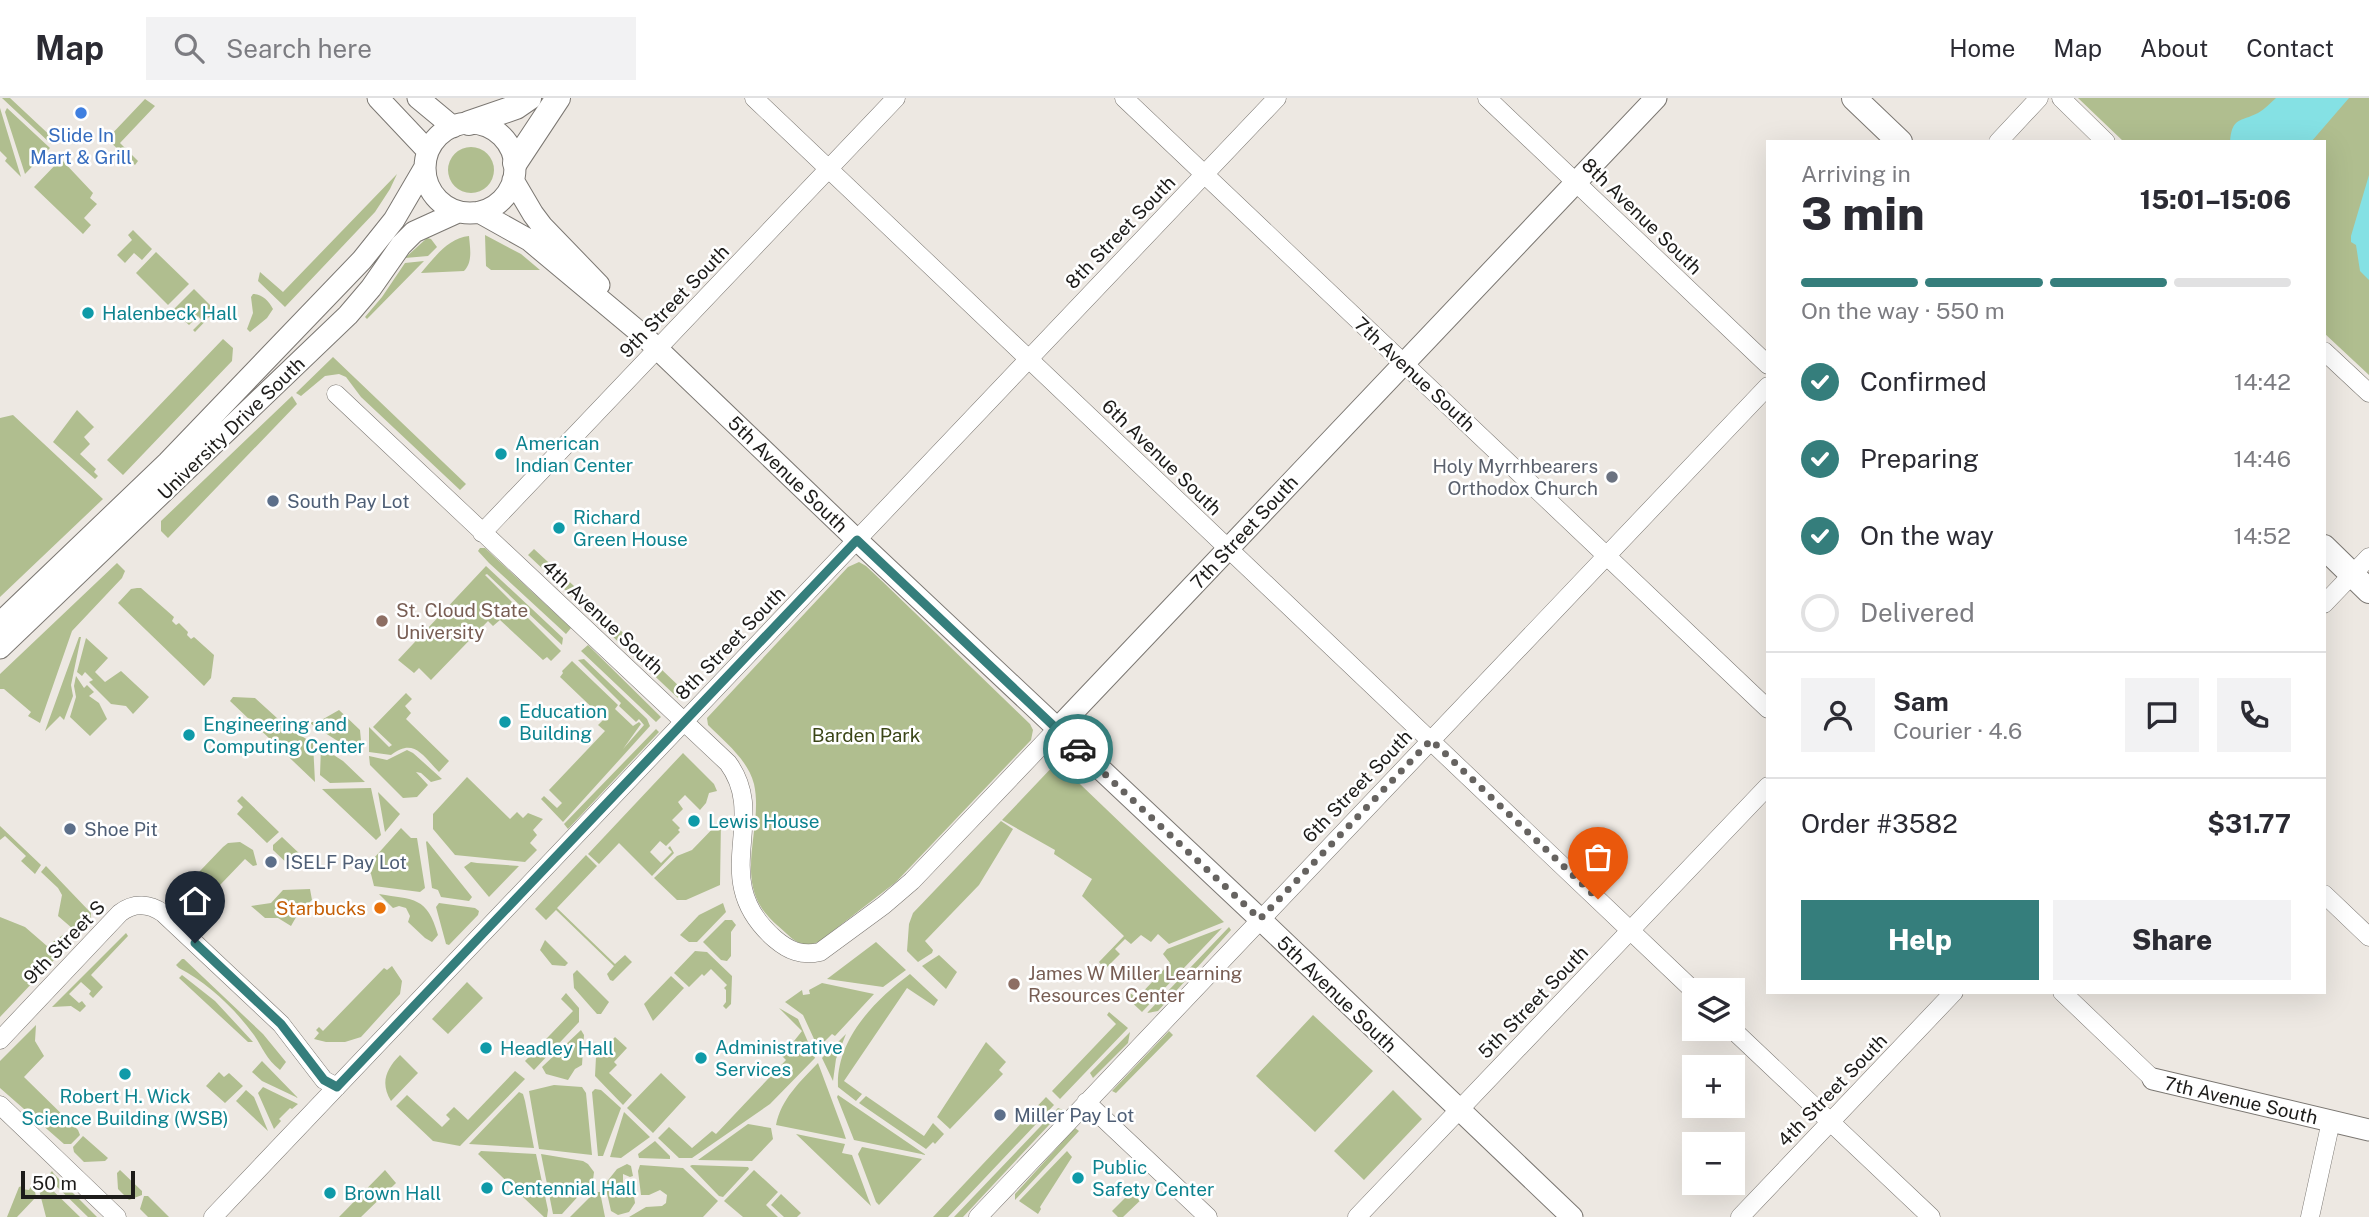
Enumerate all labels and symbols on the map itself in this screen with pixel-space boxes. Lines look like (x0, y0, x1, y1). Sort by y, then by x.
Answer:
marker: Slide In Mart & Grill (73, 105, 89, 121)
place label: Slide In Mart & Grill (30, 124, 132, 168)
street label: 8th Avenue South (1578, 153, 1706, 279)
street label: 8th Street South (1061, 171, 1179, 293)
street label: 9th Street South (615, 240, 733, 362)
place label: Halenbeck Hall (102, 302, 238, 324)
marker: Halenbeck Hall (80, 305, 96, 321)
street label: 7th Avenue South (1350, 312, 1480, 436)
street label: University Drive South (153, 352, 309, 504)
street label: 6th Avenue South (1098, 394, 1226, 520)
street label: 5th Avenue South (724, 411, 852, 537)
place label: American Indian Center (515, 432, 633, 476)
marker: American Indian Center (493, 446, 509, 462)
place label: Holy Myrrhbearers Orthodox Church (1432, 455, 1598, 499)
marker: Holy Myrrhbearers Orthodox Church (1604, 469, 1620, 485)
street label: 7th Street South (1186, 471, 1302, 593)
place label: South Pay Lot (287, 490, 410, 512)
marker: South Pay Lot (265, 493, 281, 509)
place label: Richard Green House (573, 506, 688, 550)
marker: Richard Green House (551, 520, 567, 536)
street label: 4th Avenue South (538, 555, 668, 679)
street label: 8th Street South (671, 582, 789, 704)
place label: St. Cloud State University (396, 599, 528, 643)
marker: St. Cloud State University (374, 613, 390, 629)
place label: Education Building (519, 700, 607, 744)
place label: Engineering and Computing Center (203, 713, 365, 757)
marker: Education Building (497, 714, 513, 730)
courier (1043, 714, 1113, 784)
park label: Barden Park (812, 724, 921, 746)
street label: 6th Street South (1298, 725, 1416, 847)
marker: Engineering and Computing Center (181, 727, 197, 743)
place label: Lewis House (708, 810, 819, 832)
marker: Lewis House (686, 813, 702, 829)
place label: Shoe Pit (84, 818, 158, 840)
marker: Shoe Pit (62, 821, 78, 837)
pin (1568, 827, 1628, 899)
place label: ISELF Pay Lot (285, 851, 407, 873)
marker: ISELF Pay Lot (263, 854, 279, 870)
pin (165, 871, 225, 943)
street label: 9th Street S (19, 896, 109, 988)
place label: Starbucks (276, 897, 366, 919)
marker: Starbucks (372, 900, 388, 916)
street label: 5th Avenue South (1273, 931, 1401, 1057)
street label: 5th Street South (1474, 941, 1592, 1063)
place label: James W Miller Learning Resources Center (1028, 962, 1243, 1006)
marker: James W Miller Learning Resources Center (1006, 976, 1022, 992)
street label: 4th Street South (1773, 1029, 1891, 1151)
place label: Administrative Services (715, 1036, 843, 1080)
place label: Headley Hall (500, 1037, 614, 1059)
marker: Headley Hall (478, 1040, 494, 1056)
marker: Administrative Services (693, 1050, 709, 1066)
marker: Robert H. Wick Science Building (WSB) (117, 1066, 133, 1082)
street label: 7th Avenue South (2162, 1072, 2320, 1128)
place label: Robert H. Wick Science Building (WSB) (21, 1085, 229, 1129)
place label: Miller Pay Lot (1014, 1104, 1134, 1126)
marker: Miller Pay Lot (992, 1107, 1008, 1123)
place label: Public Safety Center (1092, 1156, 1214, 1200)
scale bar (21, 1168, 135, 1200)
marker: Public Safety Center (1070, 1170, 1086, 1186)
place label: Centennial Hall (501, 1177, 637, 1199)
marker: Centennial Hall (479, 1180, 495, 1196)
place label: Brown Hall (344, 1182, 441, 1204)
marker: Brown Hall (322, 1185, 338, 1201)

